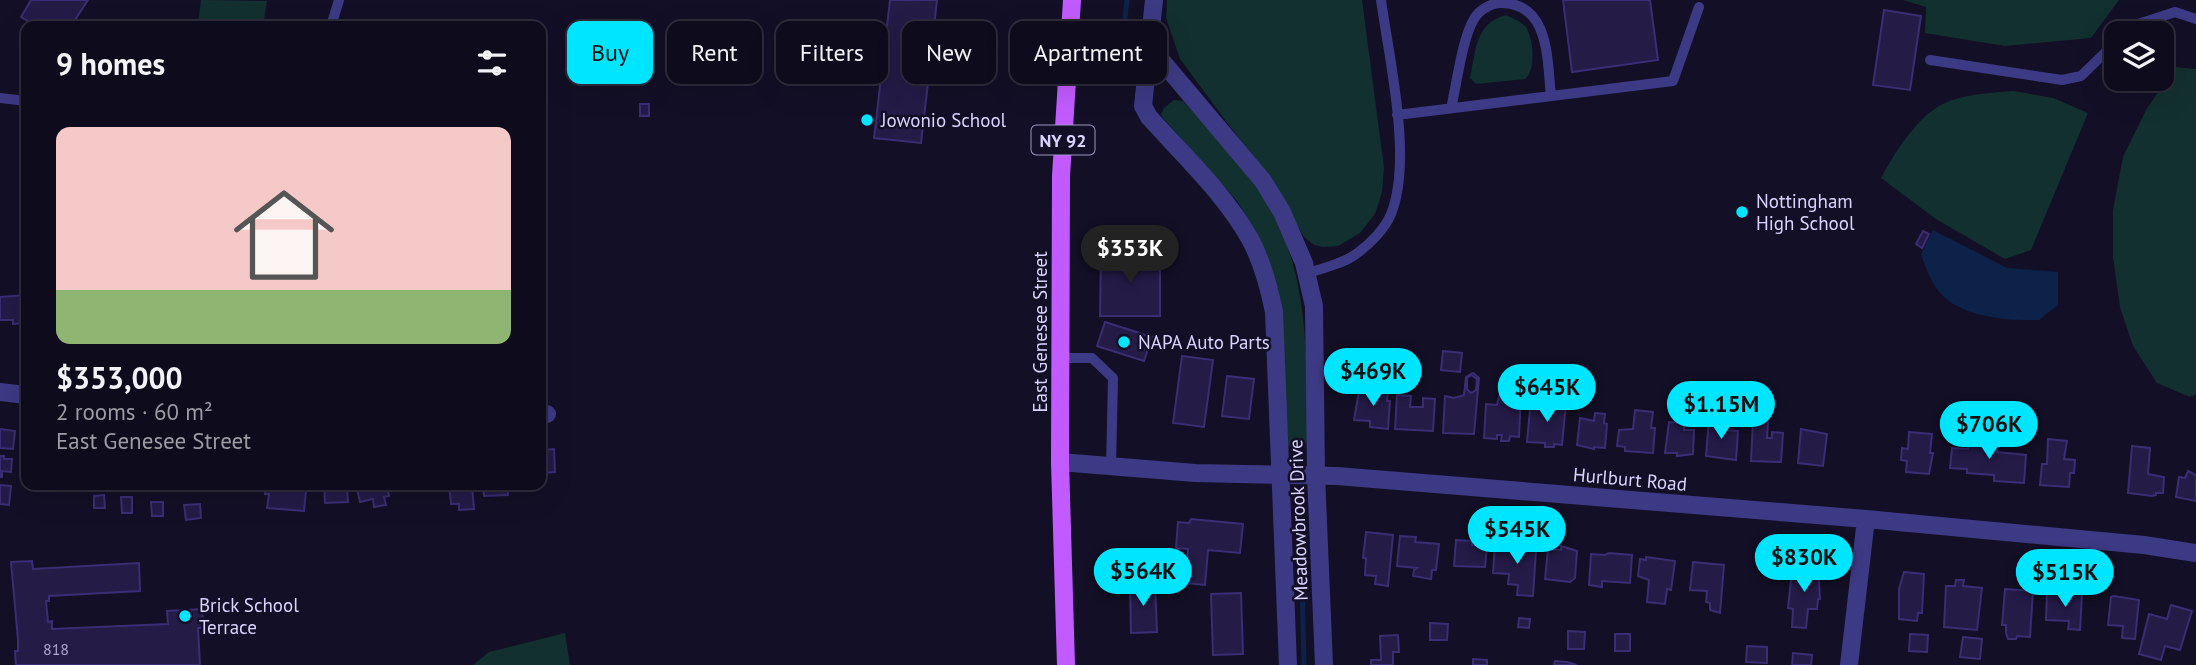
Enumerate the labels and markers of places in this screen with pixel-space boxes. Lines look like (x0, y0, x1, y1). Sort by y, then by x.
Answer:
place label: Jowonio School (880, 108, 1007, 132)
marker: Jowonio School (859, 112, 875, 128)
place label: Nottingham High School (1756, 189, 1855, 235)
marker: Nottingham High School (1734, 204, 1750, 220)
pin: $353K (1081, 226, 1179, 285)
place label: NAPA Auto Parts (1138, 330, 1270, 354)
marker: NAPA Auto Parts (1116, 334, 1132, 350)
pin: $469K (1324, 348, 1422, 408)
pin: $645K (1498, 364, 1596, 424)
pin: $1.15M (1664, 382, 1778, 441)
pin: $706K (1940, 402, 2038, 461)
pin: $545K (1468, 506, 1566, 566)
pin: $830K (1755, 534, 1853, 594)
pin: $564K (1094, 548, 1192, 608)
pin: $515K (2016, 550, 2114, 609)
place label: Brick School Terrace (199, 593, 299, 639)
marker: Brick School Terrace (177, 608, 193, 624)

